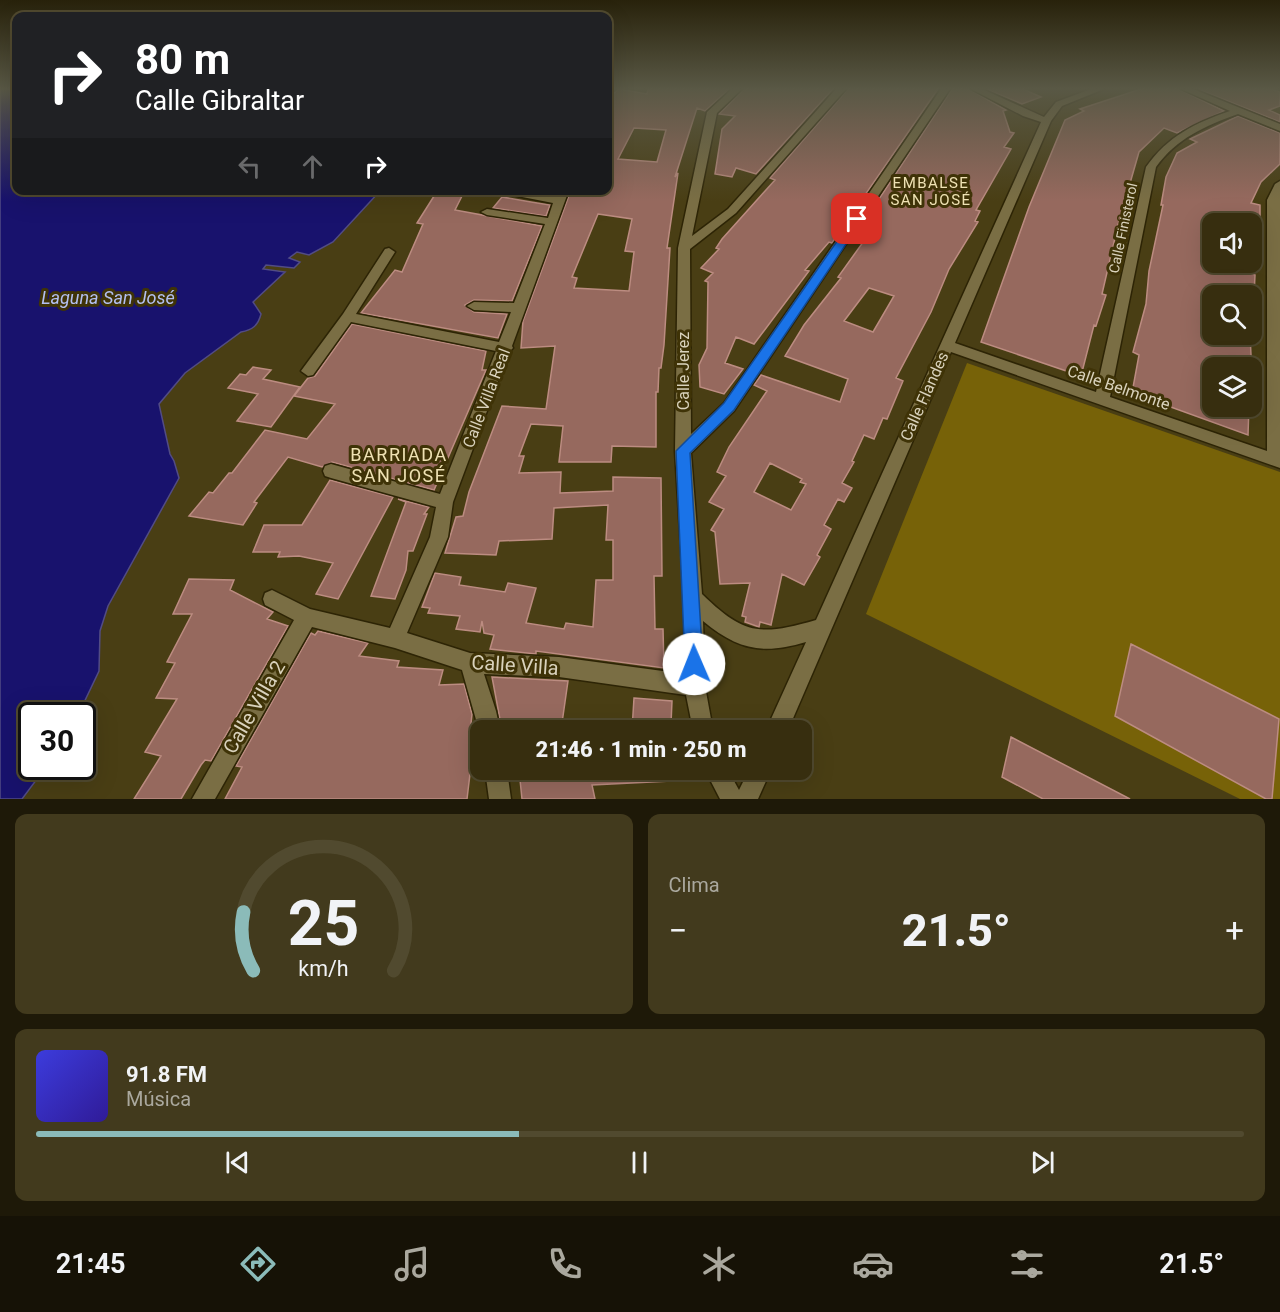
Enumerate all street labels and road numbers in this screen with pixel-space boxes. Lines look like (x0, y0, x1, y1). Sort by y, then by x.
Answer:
street label: Calle Finisterol (1106, 181, 1140, 275)
street label: Calle Jerez (674, 332, 693, 410)
street label: Calle Villa Real (459, 346, 514, 451)
street label: Calle Flandes (896, 349, 953, 444)
street label: Calle Belmonte (1065, 361, 1173, 414)
street label: Calle Villa (471, 650, 559, 680)
street label: Calle Villa 2 (218, 656, 290, 758)

